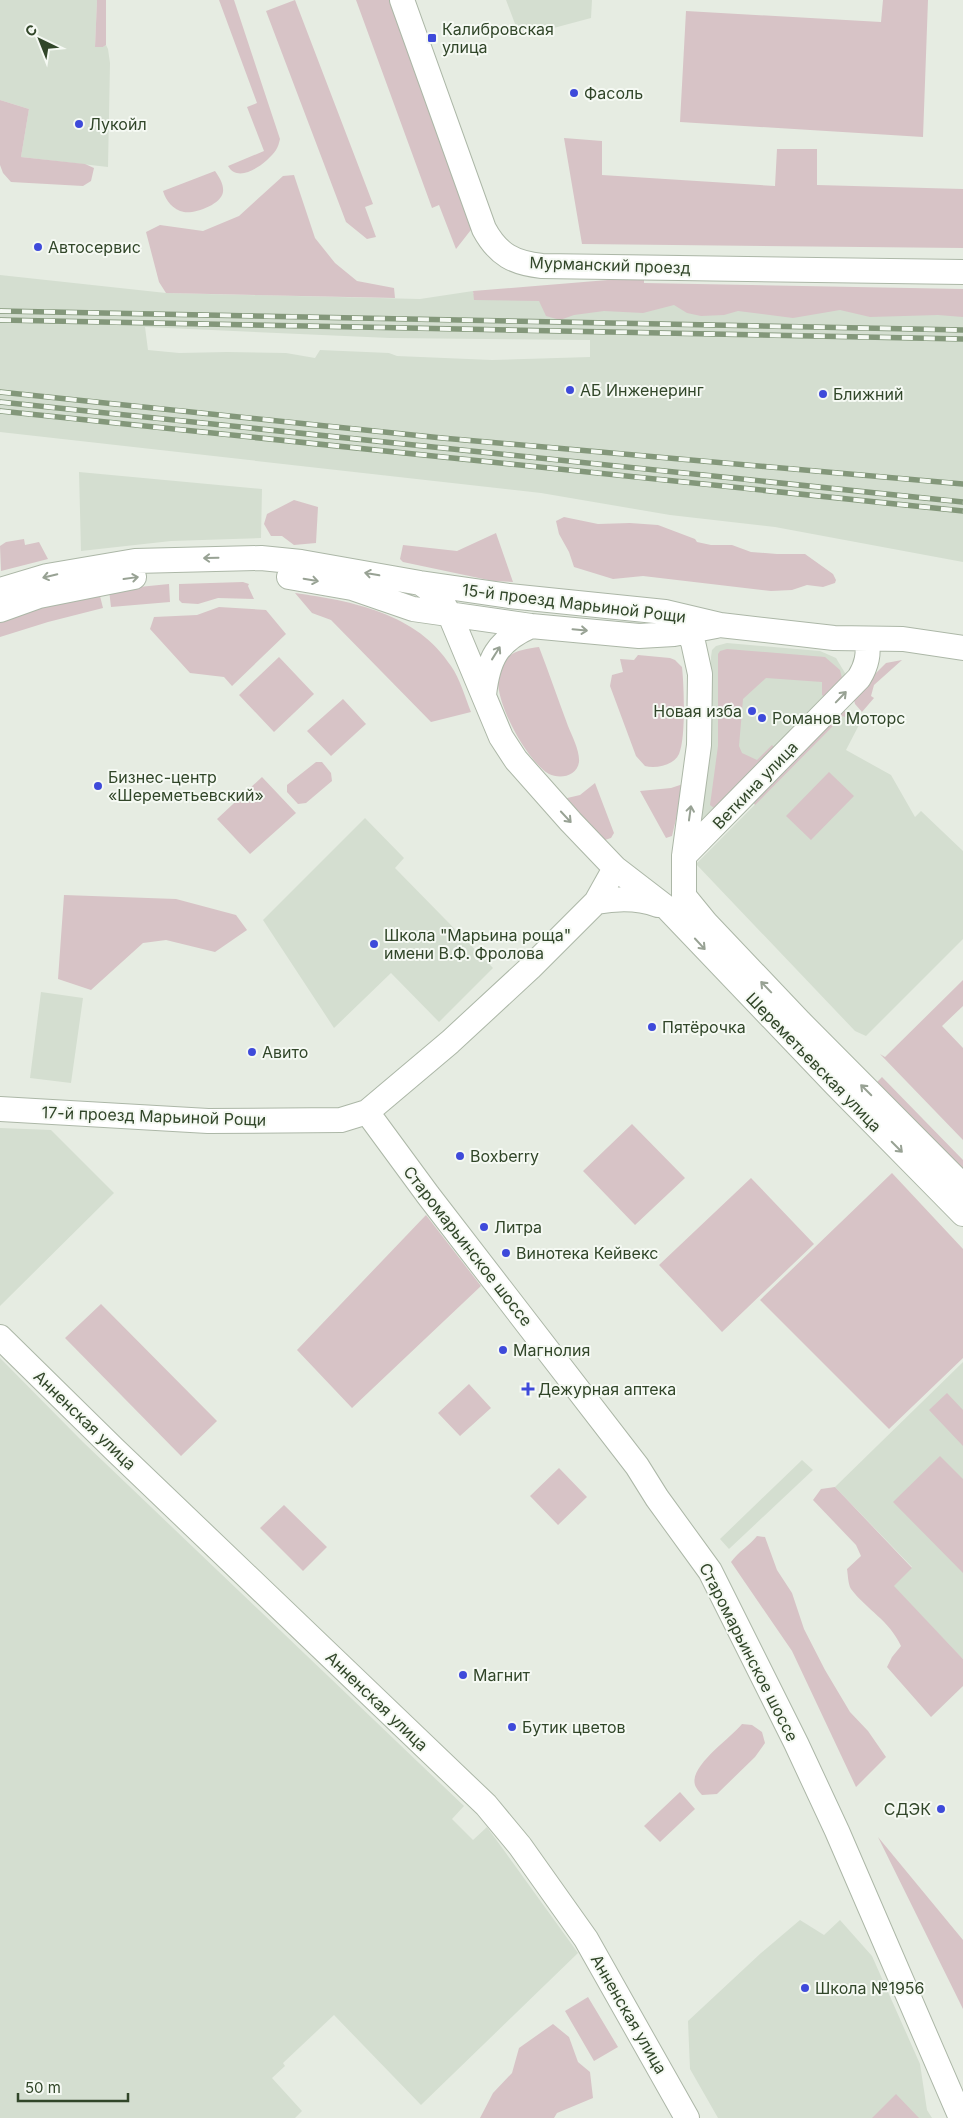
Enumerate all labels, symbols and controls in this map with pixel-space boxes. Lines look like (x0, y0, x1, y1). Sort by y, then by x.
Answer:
north arrow (15, 15, 65, 65)
place label: Калибровская улица (442, 19, 554, 57)
text: С (21, 20, 40, 40)
marker: Калибровская улица (426, 32, 438, 44)
place label: Фасоль (584, 83, 643, 103)
marker: Фасоль (568, 87, 580, 99)
place label: Лукойл (89, 114, 147, 134)
marker: Лукойл (73, 118, 85, 130)
place label: Автосервис (48, 237, 141, 257)
marker: Автосервис (32, 241, 44, 253)
street label: Мурманский проезд (529, 252, 691, 278)
place label: АБ Инженеринг (580, 380, 704, 400)
marker: АБ Инженеринг (564, 384, 576, 396)
place label: Ближний (833, 384, 903, 404)
marker: Ближний (817, 388, 829, 400)
one-way arrow (203, 553, 219, 562)
one-way arrow (364, 569, 380, 579)
one-way arrow (42, 572, 58, 581)
one-way arrow (123, 572, 139, 582)
one-way arrow (303, 576, 319, 586)
street label: 15-й проезд Марьиной Рощи (461, 579, 687, 627)
one-way arrow (571, 625, 587, 635)
one-way arrow (492, 646, 502, 660)
one-way arrow (835, 690, 847, 703)
place label: Новая изба (653, 701, 742, 721)
marker: Новая изба (746, 705, 758, 717)
place label: Романов Моторс (772, 708, 905, 728)
marker: Романов Моторс (756, 712, 768, 724)
street label: Веткина улица (708, 737, 802, 833)
place label: Бизнес-центр «Шереметьевский» (108, 767, 264, 805)
marker: Бизнес-центр «Шереметьевский» (92, 780, 104, 792)
one-way arrow (685, 805, 695, 821)
one-way arrow (560, 811, 572, 824)
place label: Школа "Марьина роща" имени В.Ф. Фролова (384, 925, 571, 963)
marker: Школа "Марьина роща" имени В.Ф. Фролова (368, 938, 380, 950)
one-way arrow (694, 938, 706, 951)
one-way arrow (760, 981, 772, 993)
street label: Шереметьевская улица (742, 988, 886, 1136)
place label: Пятёрочка (662, 1017, 746, 1037)
marker: Пятёрочка (646, 1021, 658, 1033)
place label: Авито (262, 1042, 308, 1062)
marker: Авито (246, 1046, 258, 1058)
one-way arrow (860, 1084, 872, 1096)
street label: 17-й проезд Марьиной Рощи (41, 1102, 267, 1130)
one-way arrow (891, 1141, 903, 1153)
place label: Boxberry (470, 1146, 539, 1166)
marker: Boxberry (454, 1150, 466, 1162)
street label: Старомарьинское шоссе (399, 1162, 537, 1330)
place label: Литра (494, 1217, 542, 1237)
marker: Литра (478, 1221, 490, 1233)
place label: Винотека Кейвекс (516, 1243, 658, 1263)
marker: Винотека Кейвекс (500, 1247, 512, 1259)
place label: Магнолия (513, 1340, 590, 1360)
marker: Магнолия (497, 1344, 509, 1356)
street label: Анненская улица (30, 1366, 140, 1474)
place label: Дежурная аптека (538, 1379, 676, 1399)
marker: Дежурная аптека (522, 1383, 534, 1395)
street label: Старомарьинское шоссе (695, 1559, 803, 1745)
street label: Анненская улица (322, 1647, 432, 1755)
place label: Магнит (473, 1665, 531, 1685)
marker: Магнит (457, 1669, 469, 1681)
place label: Бутик цветов (522, 1717, 626, 1737)
marker: Бутик цветов (506, 1721, 518, 1733)
place label: СДЭК (884, 1799, 931, 1819)
marker: СДЭК (935, 1803, 947, 1815)
street label: Анненская улица (587, 1951, 671, 2077)
place label: Школа №1956 (815, 1978, 924, 1998)
marker: Школа №1956 (799, 1982, 811, 1994)
scale bar (18, 2070, 128, 2102)
text: 50 m (25, 2078, 61, 2097)

